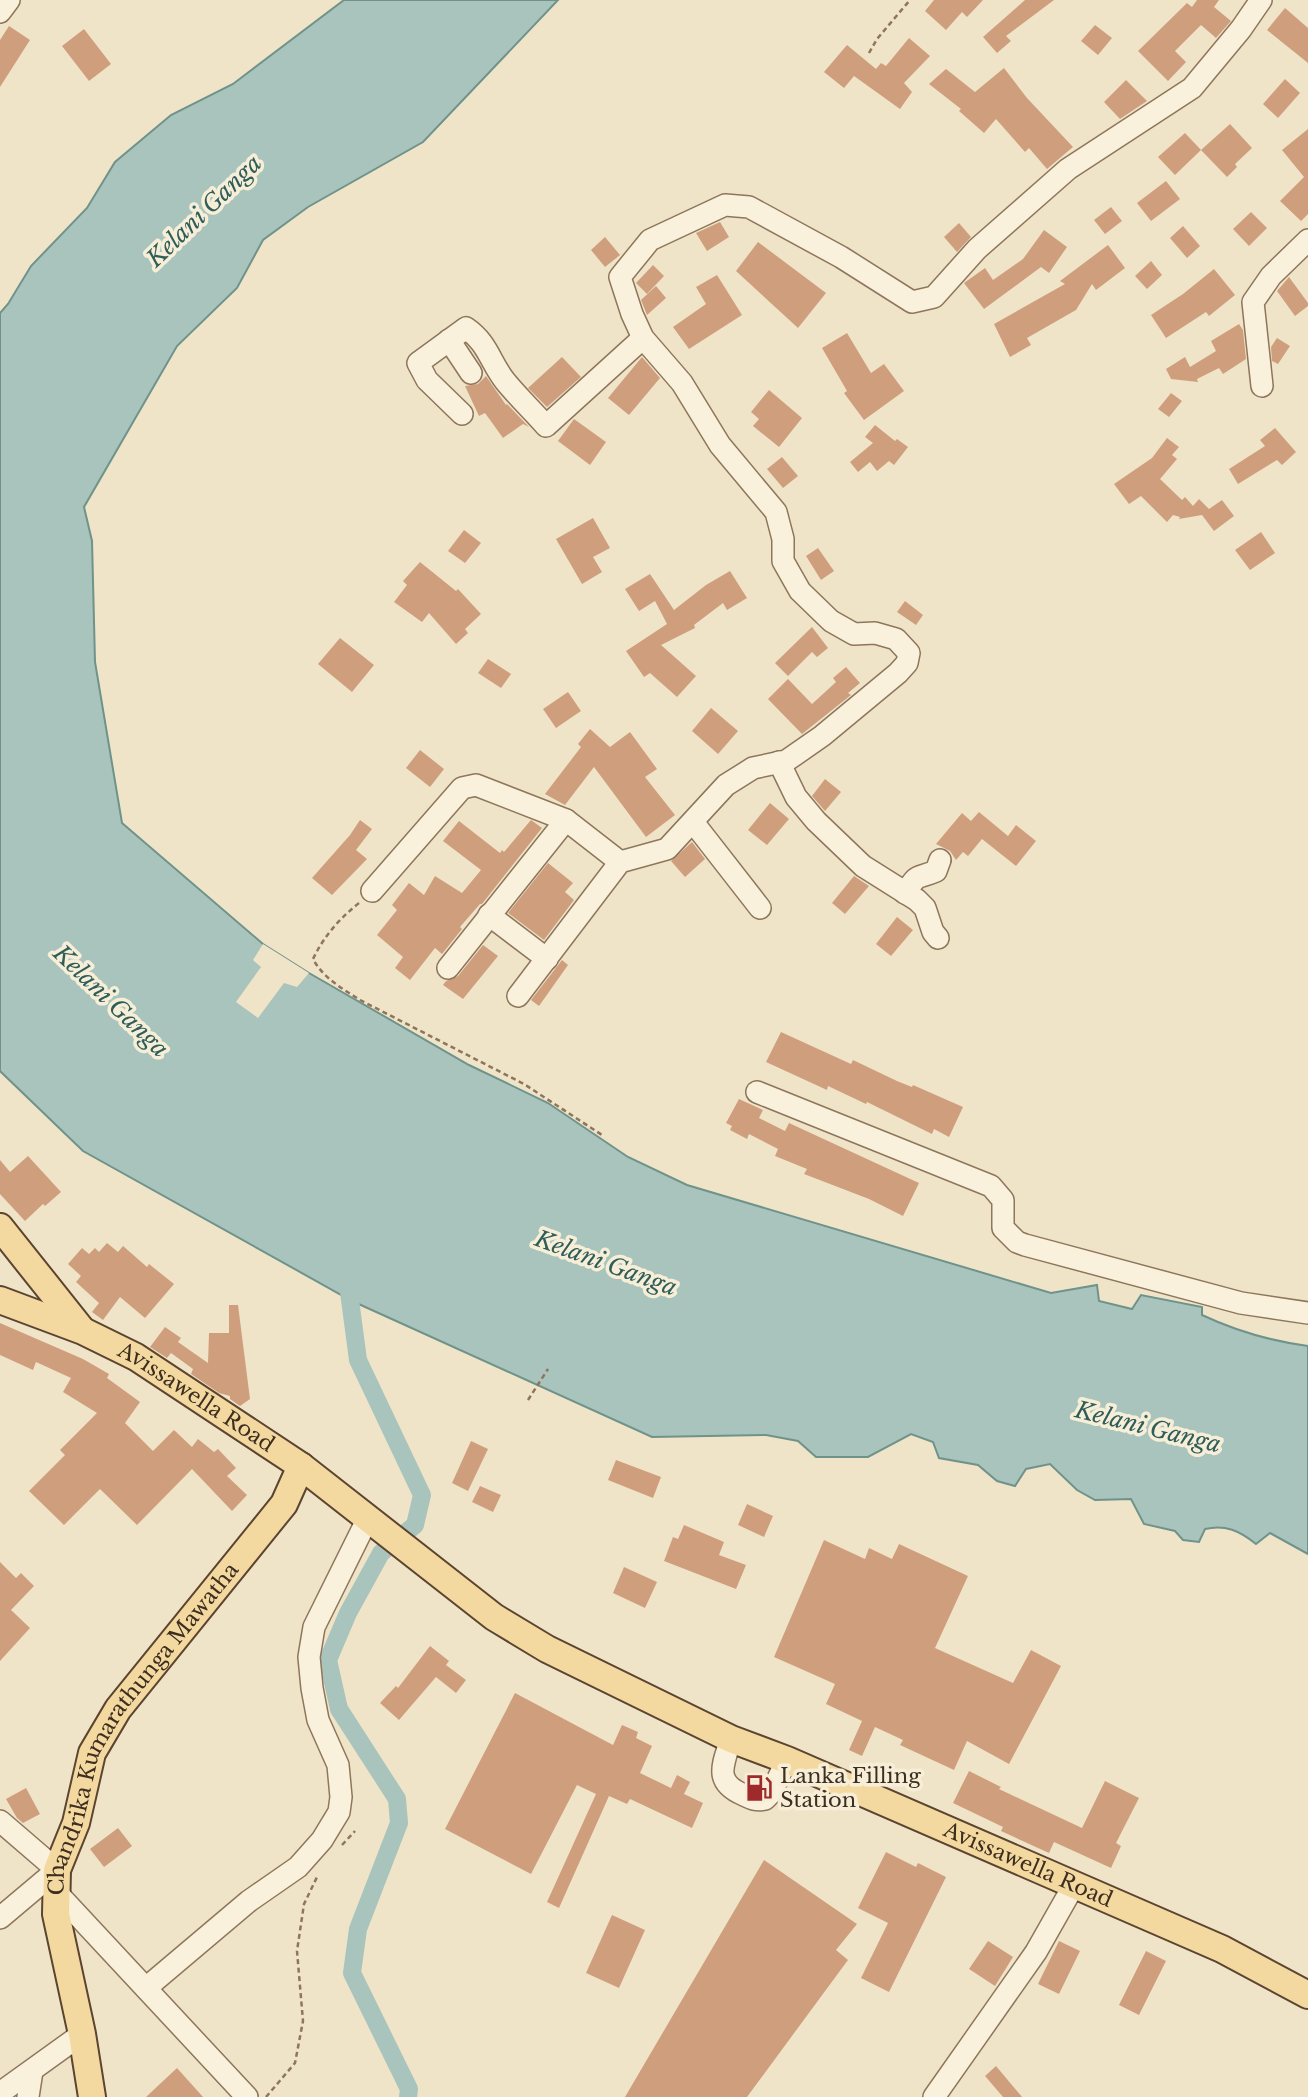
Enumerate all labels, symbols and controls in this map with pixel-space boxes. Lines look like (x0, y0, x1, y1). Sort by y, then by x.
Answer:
water label: Kelani Ganga (140, 149, 267, 274)
water label: Kelani Ganga (47, 938, 174, 1063)
water label: Kelani Ganga (530, 1224, 681, 1302)
street label: Avissawella Road (113, 1337, 279, 1458)
water label: Kelani Ganga (1071, 1395, 1224, 1459)
street label: Chandrika Kumarathunga Mawatha (43, 1557, 245, 1896)
place label: Lanka Filling Station (780, 1763, 921, 1813)
fuel station icon: Lanka Filling Station (744, 1773, 774, 1803)
street label: Avissawella Road (939, 1816, 1117, 1913)

